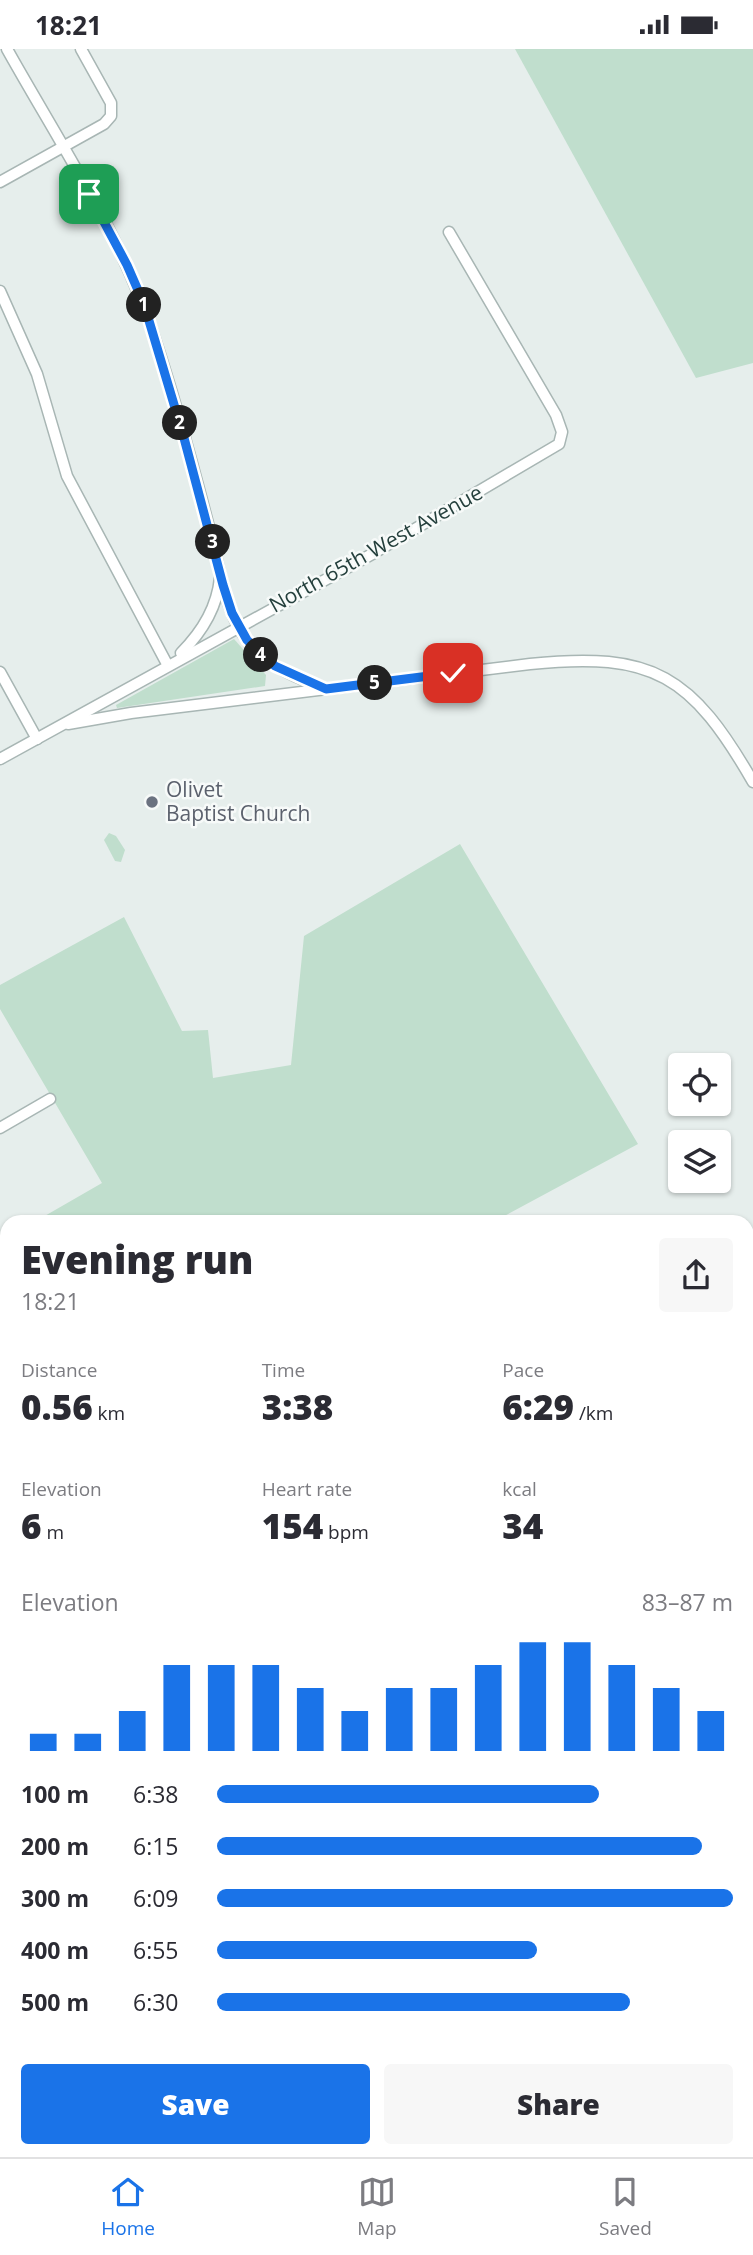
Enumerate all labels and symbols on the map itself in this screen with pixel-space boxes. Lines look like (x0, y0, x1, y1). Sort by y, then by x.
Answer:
pin (59, 164, 119, 224)
pin: 1 (127, 287, 162, 323)
pin: 2 (162, 405, 198, 441)
street label: North 65th West Avenue (264, 478, 487, 619)
pin: 3 (196, 525, 230, 559)
pin: 4 (244, 637, 278, 673)
pin (423, 643, 483, 703)
pin: 5 (358, 665, 392, 701)
place label: Olivet Baptist Church (166, 775, 310, 827)
marker: Olivet Baptist Church (144, 794, 160, 810)

